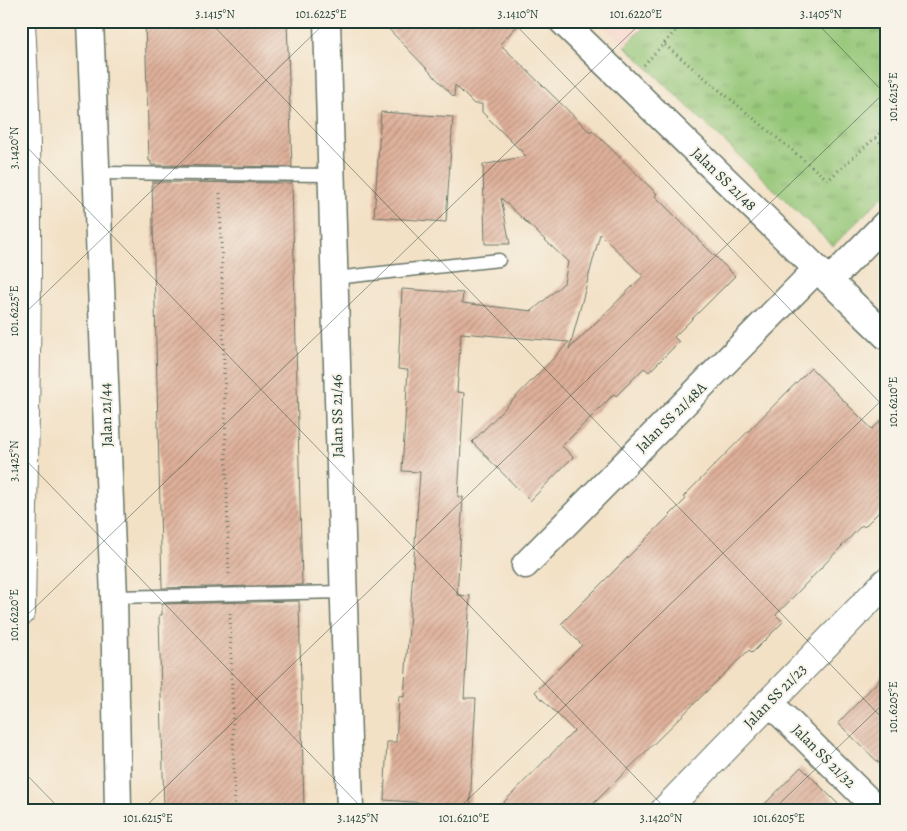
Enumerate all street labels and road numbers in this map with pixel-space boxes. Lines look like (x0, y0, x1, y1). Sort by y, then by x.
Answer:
street label: Jalan SS 21/48 (687, 143, 761, 215)
street label: Jalan SS 21/46 (326, 374, 348, 458)
street label: Jalan SS 21/48A (631, 377, 711, 457)
street label: Jalan 21/44 (95, 382, 117, 447)
street label: Jalan SS 21/23 (739, 659, 811, 733)
street label: Jalan SS 21/32 (788, 720, 860, 792)

